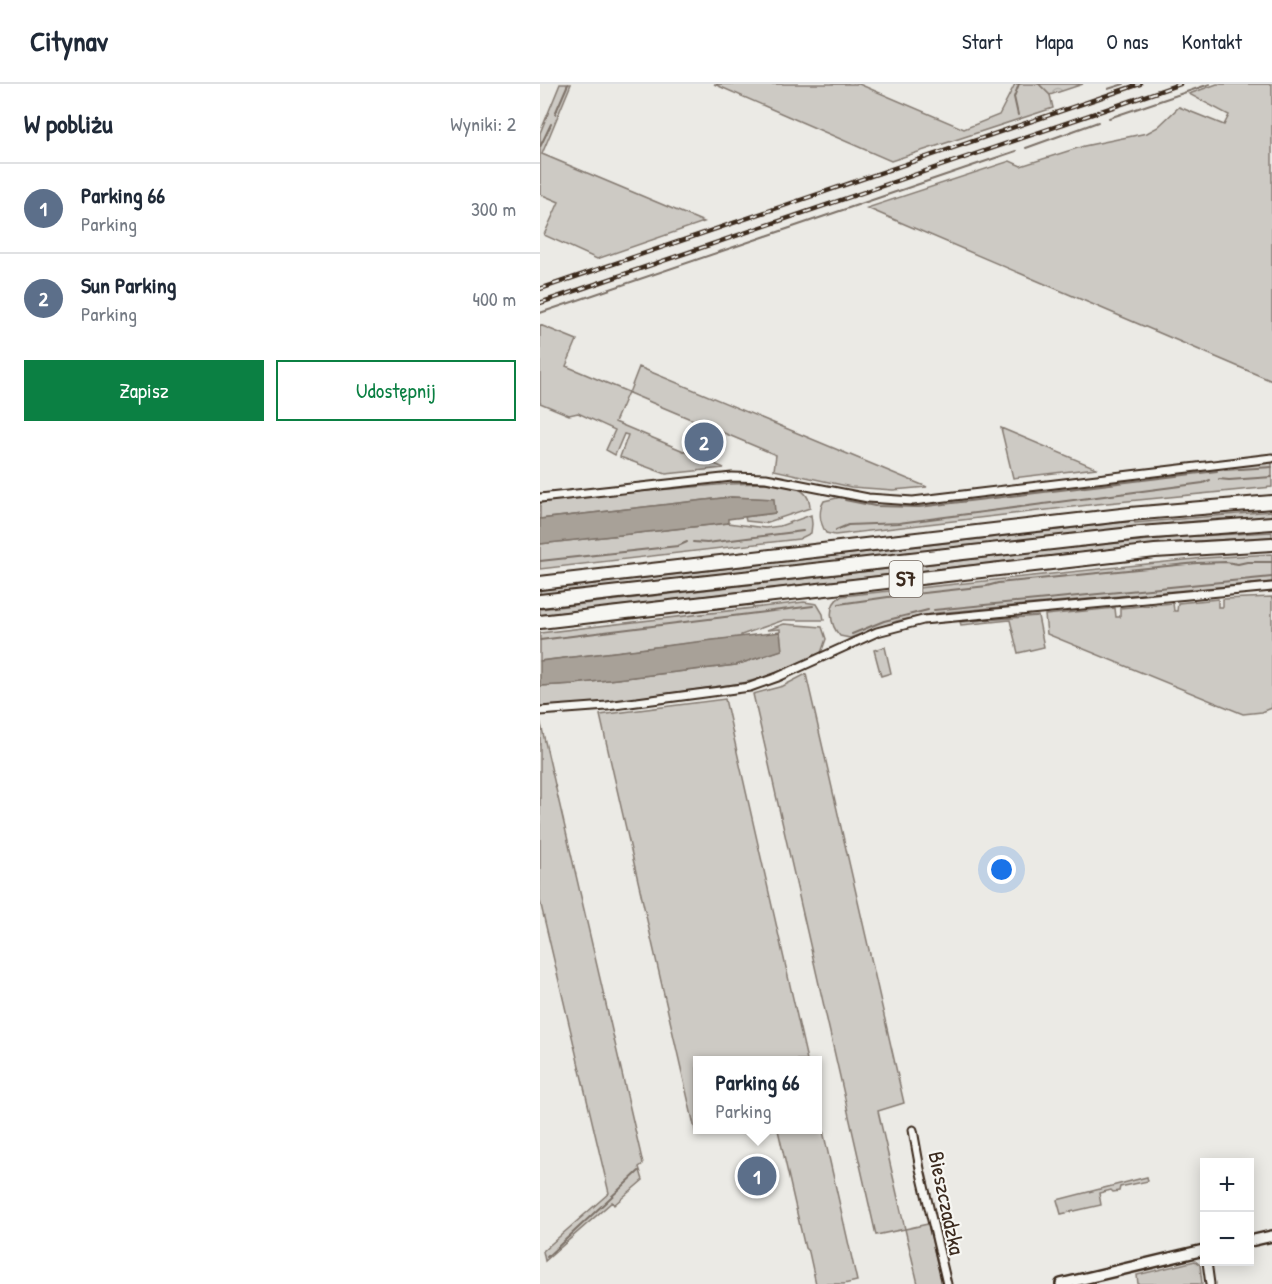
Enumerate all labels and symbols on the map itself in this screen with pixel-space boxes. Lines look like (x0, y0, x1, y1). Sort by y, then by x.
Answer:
pin: 2 (684, 420, 724, 464)
road number: S7 (890, 561, 922, 597)
your location (987, 855, 1016, 884)
street label: Bieszczadzka (921, 1148, 973, 1258)
pin: 1 (738, 1154, 776, 1198)

